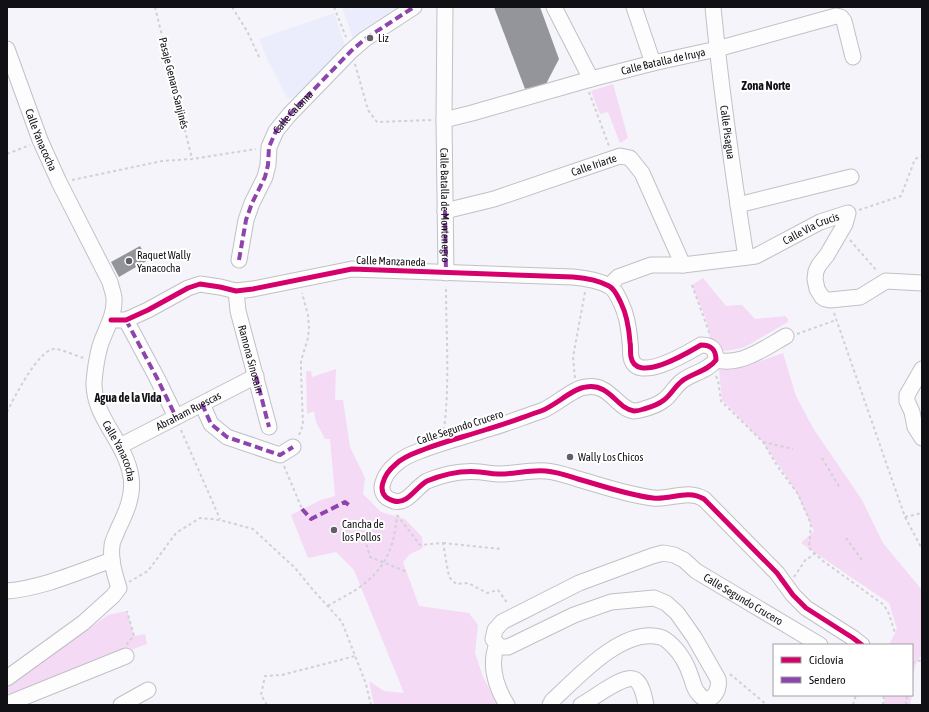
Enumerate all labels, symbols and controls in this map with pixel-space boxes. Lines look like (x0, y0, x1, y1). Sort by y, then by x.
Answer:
place label: Liz (378, 32, 389, 44)
marker: Liz (365, 33, 375, 43)
street label: Pasaje Genaro Sanjinés (157, 36, 191, 130)
street label: Calle Batalla de Iruya (620, 46, 706, 77)
district label: Zona Norte (741, 79, 791, 93)
street label: Calle Calama (271, 88, 315, 136)
street label: Calle Pisagua (718, 105, 737, 160)
street label: Calle Yanacocha (23, 107, 59, 173)
street label: Calle Batalla de Montenegro (438, 148, 452, 262)
street label: Calle Iriarte (570, 152, 618, 178)
street label: Calle Via Crucis (781, 210, 841, 247)
place label: Raquet Wally Yanacocha (137, 249, 191, 274)
street label: Calle Manzaneda (356, 254, 426, 268)
marker: Raquet Wally Yanacocha (124, 256, 134, 266)
street label: Ramona Sinosain (236, 324, 266, 395)
street label: Abraham Ruescas (154, 389, 223, 432)
district label: Agua de la Vida (93, 391, 162, 405)
street label: Calle Segundo Crucero (415, 407, 505, 447)
street label: Calle Yanacocha (100, 418, 138, 482)
place label: Wally Los Chicos (578, 451, 643, 463)
marker: Wally Los Chicos (565, 452, 575, 462)
place label: Cancha de los Pollos (342, 518, 384, 543)
marker: Cancha de los Pollos (329, 525, 339, 535)
street label: Calle Segundo Crucero (701, 571, 785, 627)
legend (773, 644, 913, 696)
text: Ciclovía (809, 653, 843, 667)
text: Sendero (809, 673, 846, 687)

